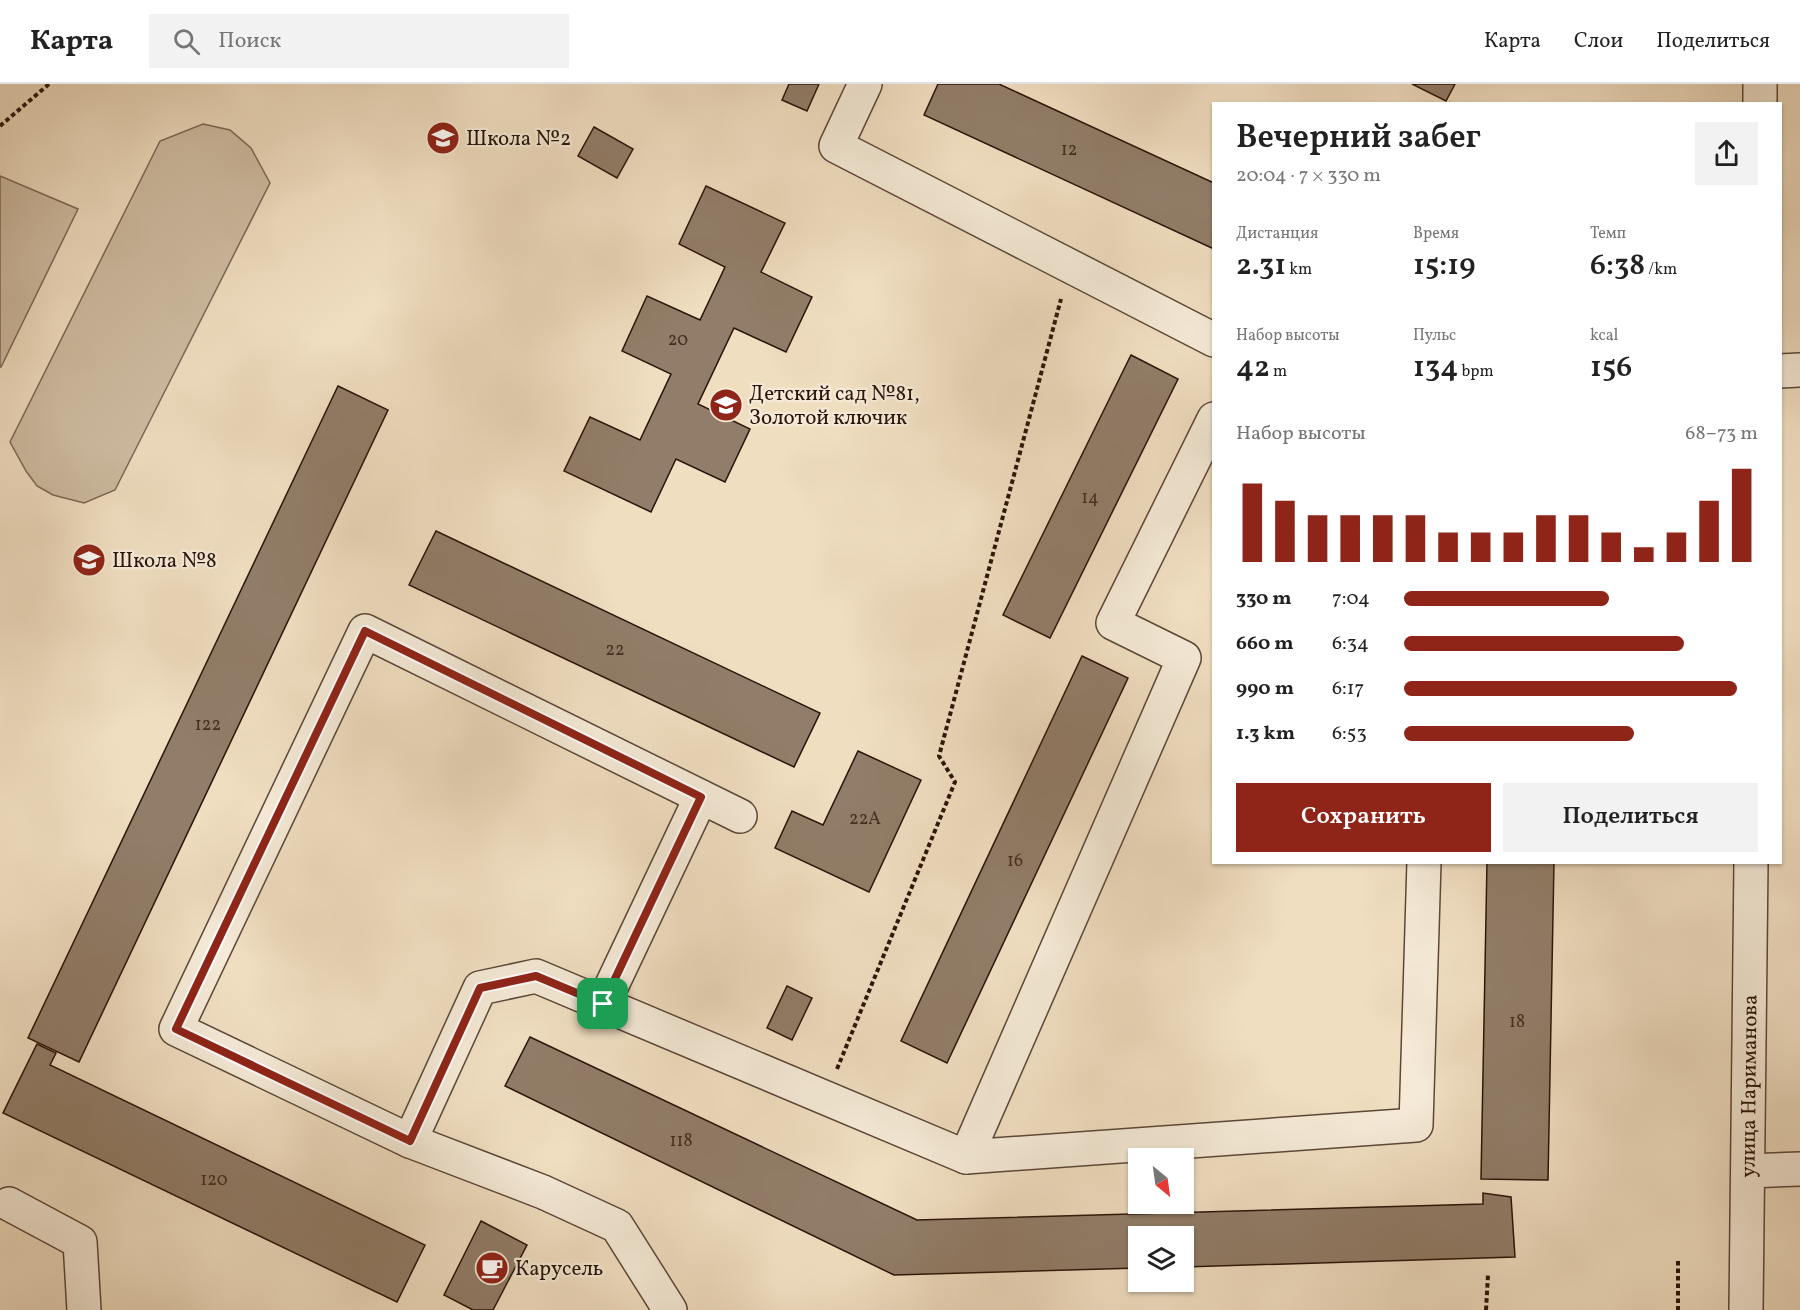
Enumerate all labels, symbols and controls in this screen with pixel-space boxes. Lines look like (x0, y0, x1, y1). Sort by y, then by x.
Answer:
search box (149, 14, 569, 68)
text: Карта (30, 22, 113, 61)
icon: search (170, 25, 203, 58)
text: Поиск (218, 26, 281, 57)
text: Карта (1484, 27, 1541, 56)
text: Слои (1574, 27, 1623, 56)
text: Поделиться (1656, 27, 1770, 56)
text: Вечерний забег (1236, 116, 1481, 162)
school or university icon: Школа №2 (425, 120, 461, 156)
button: share (1695, 122, 1758, 185)
place label: Школа №2 (466, 125, 571, 154)
house number: 12 (1061, 138, 1077, 163)
text: 20:04 · 7 × 330 m (1236, 162, 1381, 190)
text: Дистанция (1236, 223, 1318, 245)
text: Время (1413, 223, 1459, 245)
text: Темп (1590, 223, 1626, 245)
text: 2.31 (1236, 245, 1286, 287)
text: 15:19 (1413, 245, 1475, 287)
text: 6:38 (1590, 245, 1645, 287)
text: km (1286, 259, 1312, 281)
text: /km (1645, 259, 1677, 281)
text: Набор высоты (1236, 325, 1340, 347)
text: Пульс (1413, 325, 1456, 347)
text: kcal (1590, 325, 1618, 347)
house number: 20 (668, 328, 688, 353)
text: 42 (1236, 347, 1270, 389)
text: 134 (1413, 347, 1458, 389)
text: 156 (1590, 347, 1632, 389)
text: m (1270, 361, 1287, 383)
text: bpm (1458, 361, 1494, 383)
place label: Детский сад №81, Золотой ключик (749, 380, 920, 433)
school or university icon: Детский сад №81, Золотой ключик (708, 387, 744, 423)
text: Набор высоты (1236, 420, 1366, 448)
text: 68–73 m (1685, 420, 1758, 448)
house number: 14 (1081, 486, 1099, 511)
school or university icon: Школа №8 (71, 542, 107, 578)
place label: Школа №8 (112, 547, 217, 576)
text: 330 m (1236, 585, 1292, 613)
text: 7:04 (1332, 585, 1370, 613)
text: 660 m (1236, 630, 1294, 658)
text: 6:34 (1332, 630, 1369, 658)
house number: 22 (605, 638, 625, 663)
text: 990 m (1236, 675, 1294, 703)
text: 6:17 (1332, 675, 1364, 703)
house number: 122 (195, 713, 221, 738)
text: 1.3 km (1236, 720, 1295, 748)
text: 6:53 (1332, 720, 1367, 748)
button: Сохранить (1236, 783, 1491, 852)
button: Поделиться (1503, 783, 1758, 852)
house number: 22А (849, 807, 881, 832)
house number: 16 (1007, 849, 1023, 874)
pin (577, 978, 628, 1029)
icon: arrive (586, 987, 619, 1020)
street label: улица Нариманова (1734, 994, 1766, 1178)
house number: 18 (1509, 1010, 1525, 1035)
house number: 118 (669, 1129, 693, 1154)
north arrow (1128, 1148, 1194, 1214)
map controls (1128, 1148, 1194, 1292)
house number: 120 (200, 1168, 228, 1193)
button: layers (1128, 1226, 1194, 1292)
cafe icon: Карусель (474, 1250, 510, 1286)
place label: Карусель (515, 1255, 603, 1284)

